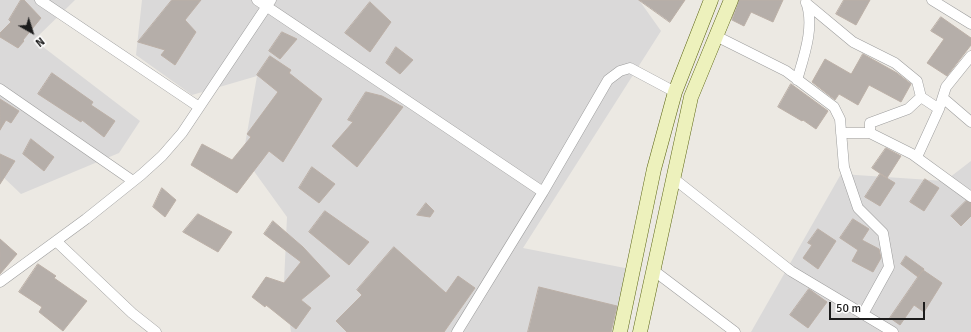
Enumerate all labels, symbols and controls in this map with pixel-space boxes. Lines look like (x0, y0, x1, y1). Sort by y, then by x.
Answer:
north arrow (12, 12, 52, 52)
text: N (33, 34, 47, 49)
scale bar (831, 294, 927, 320)
text: 50 m (836, 301, 861, 316)

